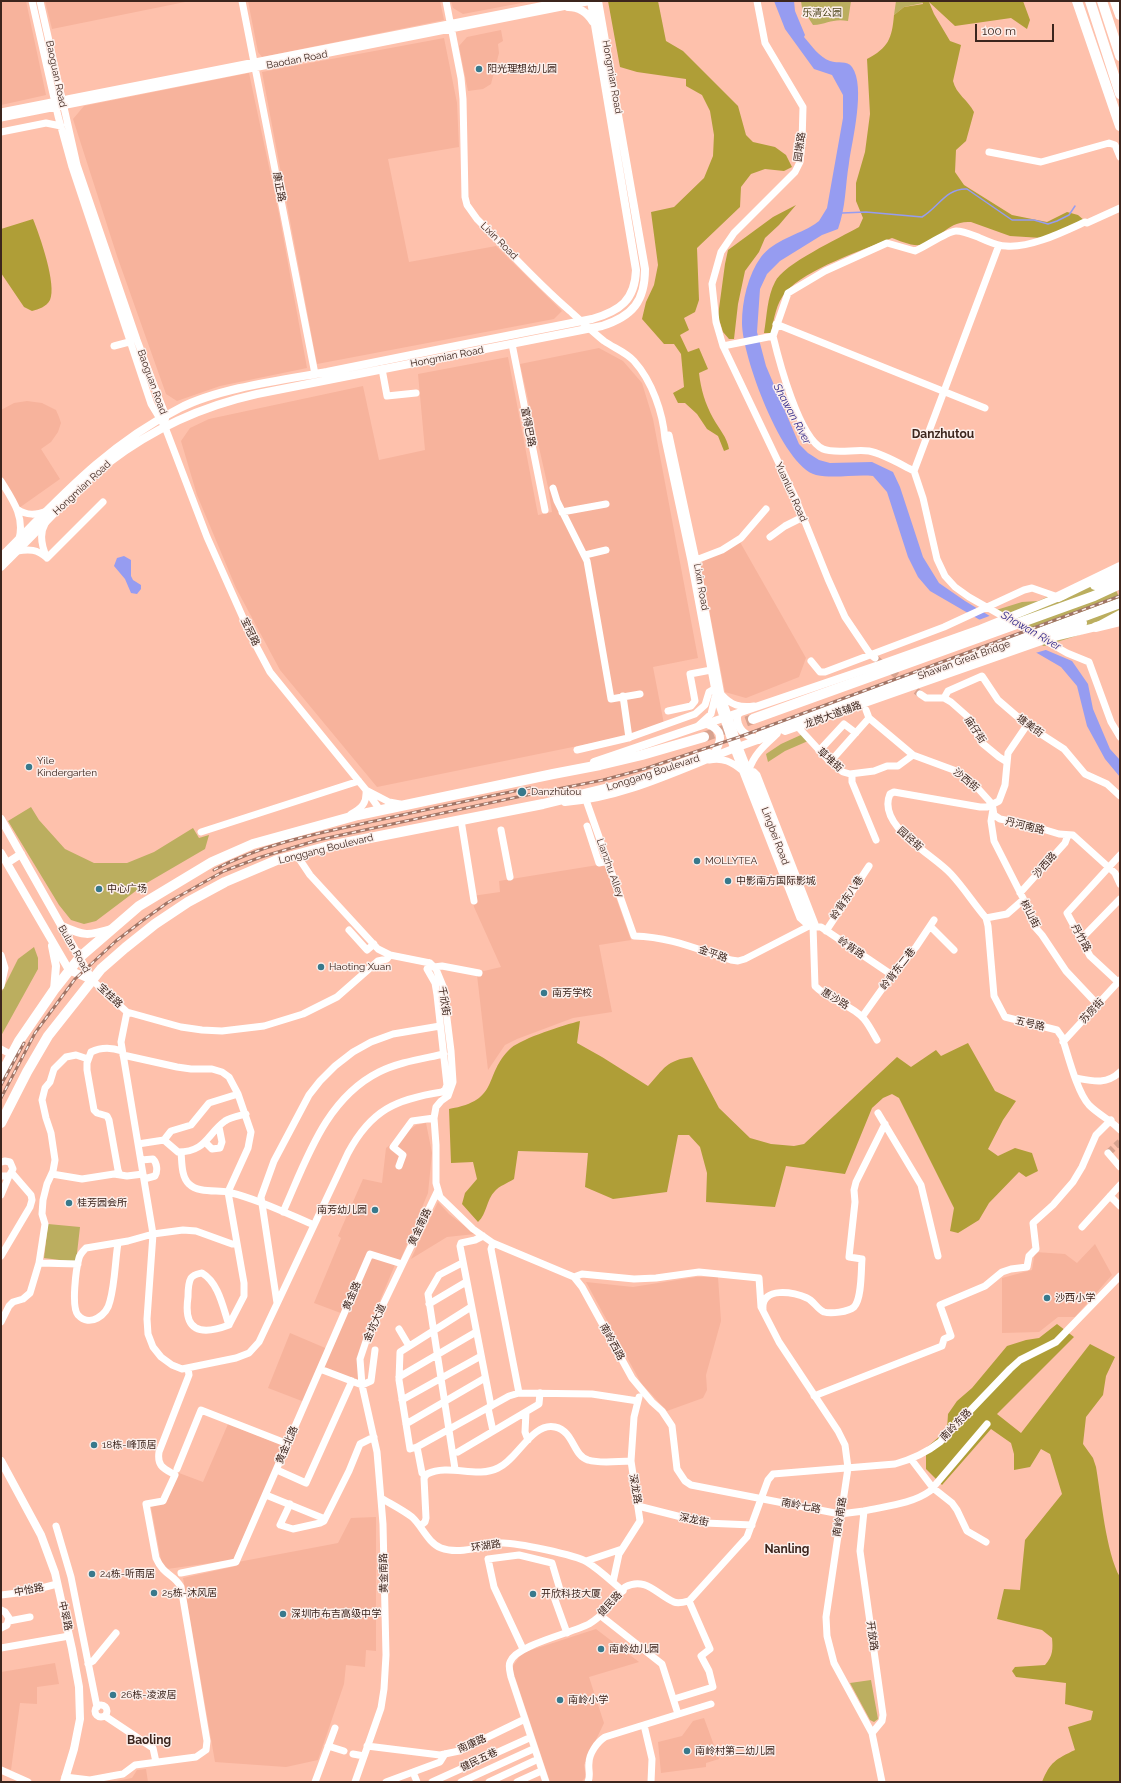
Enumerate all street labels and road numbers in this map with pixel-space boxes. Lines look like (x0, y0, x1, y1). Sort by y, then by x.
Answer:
street label: Baoguan Road (43, 39, 69, 109)
street label: Hongmian Road (600, 39, 624, 115)
street label: Baodan Road (265, 48, 329, 72)
street label: 园墩路 (792, 131, 808, 163)
street label: 康正路 (270, 171, 288, 203)
street label: Lixin Road (478, 220, 520, 262)
street label: Hongmian Road (409, 344, 485, 370)
street label: Baoguan Road (135, 348, 169, 416)
street label: 富得巴路 (518, 406, 538, 448)
street label: Hongmian Road (51, 458, 113, 518)
street label: Yuanlun Road (772, 460, 810, 524)
street label: Lixin Road (691, 563, 711, 611)
street label: 宝冠路 (238, 616, 262, 648)
street label: Shawan Great Bridge (916, 638, 1012, 682)
street label: 龙岗大道辅路 (803, 699, 863, 731)
street label: 塘美街 (1014, 712, 1046, 740)
street label: 庙仔街 (962, 714, 988, 746)
street label: 草堆街 (815, 746, 845, 774)
street label: Longgang Boulevard (605, 752, 701, 794)
street label: 沙西街 (951, 766, 981, 794)
street label: Lingbei Road (759, 805, 791, 867)
street label: 丹河南路 (1004, 815, 1046, 837)
street label: 园径街 (895, 825, 925, 853)
street label: Longgang Boulevard (277, 831, 375, 867)
street label: Lianzhu Alley (594, 837, 626, 899)
street label: 沙西路 (1031, 850, 1059, 880)
street label: 岭背东八巷 (828, 874, 866, 922)
street label: 树山街 (1018, 898, 1042, 930)
street label: 丹竹路 (1069, 922, 1093, 954)
street label: Bulan Road (56, 923, 92, 975)
street label: 岭背路 (835, 935, 867, 961)
street label: 金平路 (697, 943, 729, 965)
street label: 岭背东二巷 (878, 946, 918, 992)
street label: 宝桂路 (95, 981, 125, 1011)
street label: 千欣街 (436, 985, 452, 1017)
street label: 惠沙路 (819, 986, 851, 1012)
street label: 苏房街 (1077, 996, 1107, 1026)
street label: 五号路 (1014, 1015, 1046, 1033)
street label: 黄金南路 (406, 1206, 434, 1248)
street label: 黄金路 (341, 1280, 363, 1312)
street label: 金坑大道 (361, 1302, 389, 1344)
street label: 南岭西路 (597, 1322, 627, 1362)
street label: 南岭东路 (938, 1406, 974, 1444)
street label: 黄金北路 (274, 1424, 300, 1466)
street label: 深龙路 (626, 1473, 644, 1505)
street label: 南岭七路 (780, 1496, 822, 1516)
street label: 南岭南路 (831, 1496, 849, 1538)
street label: 深龙街 (678, 1511, 710, 1529)
street label: 环湖路 (470, 1538, 502, 1554)
street label: 黄金南路 (378, 1553, 390, 1593)
street label: 中怡路 (13, 1581, 45, 1599)
street label: 健民路 (595, 1589, 625, 1619)
street label: 中翠路 (56, 1600, 74, 1632)
street label: 开放路 (864, 1620, 880, 1652)
street label: 南康路 (456, 1732, 488, 1756)
street label: 健民五巷 (458, 1746, 500, 1774)

